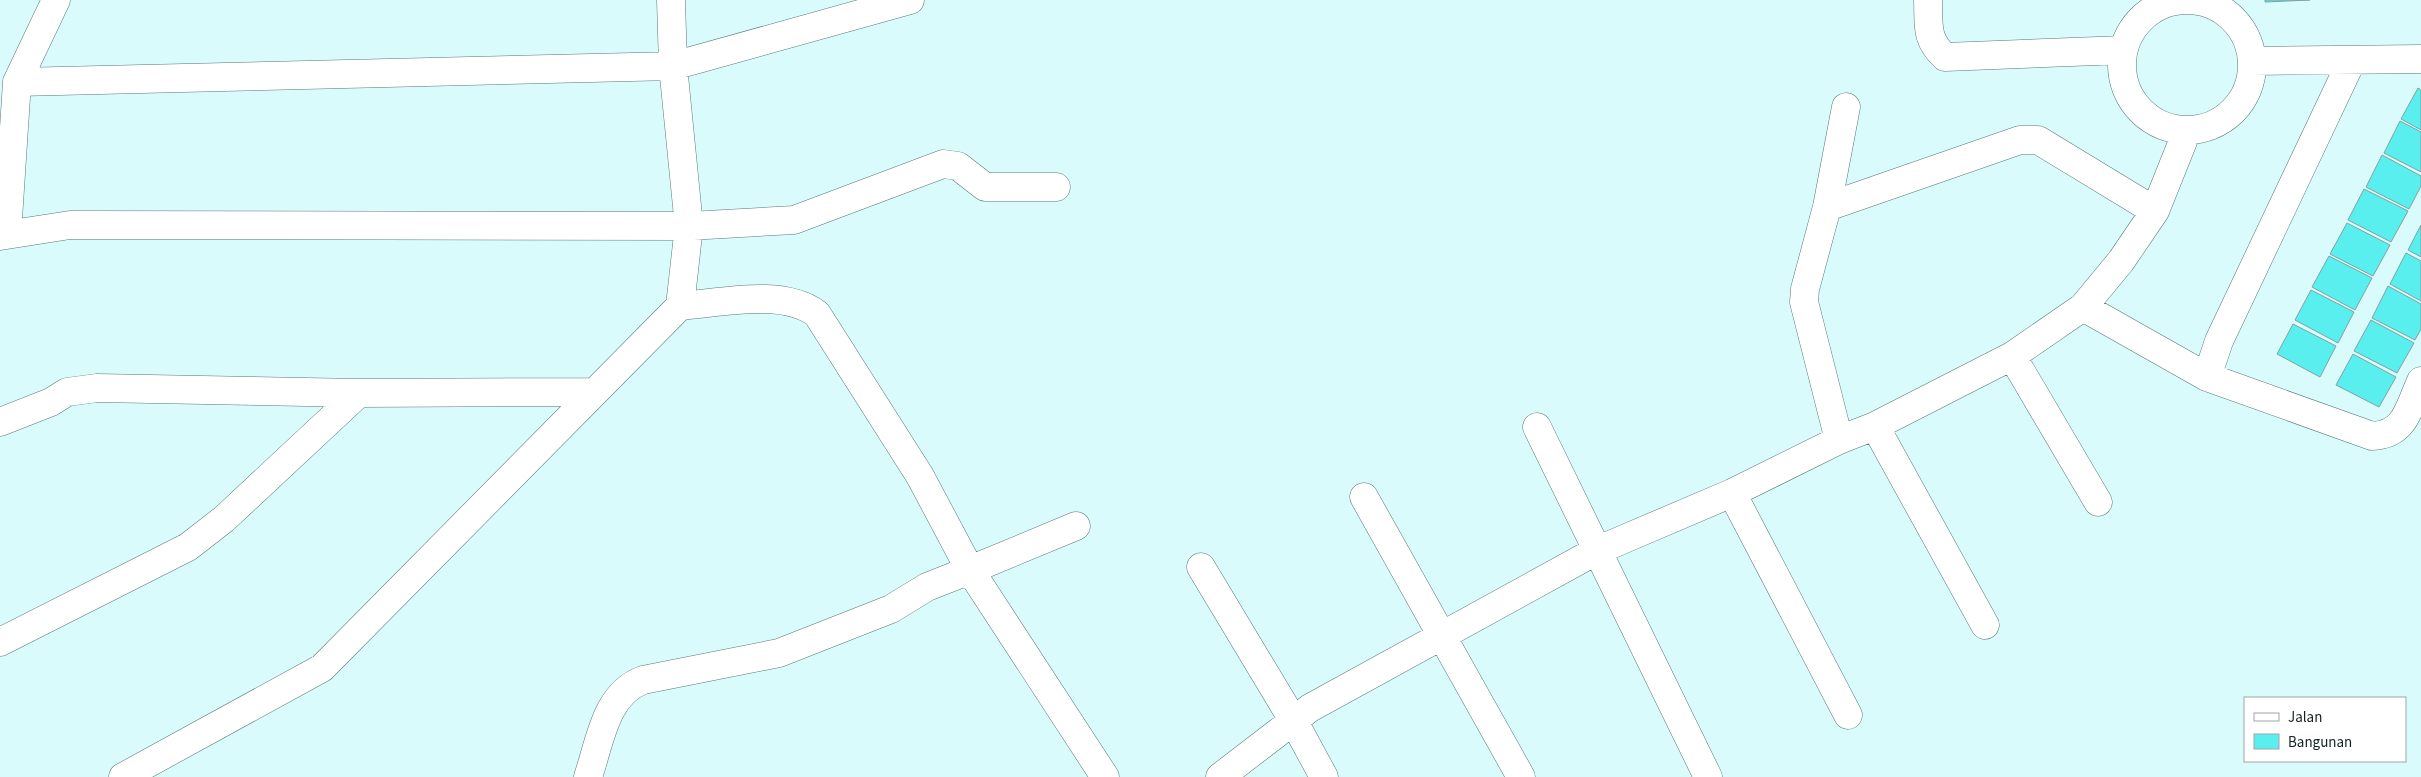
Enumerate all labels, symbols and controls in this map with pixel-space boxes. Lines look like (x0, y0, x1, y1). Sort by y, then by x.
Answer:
legend (2244, 697, 2406, 762)
text: Jalan (2288, 707, 2322, 728)
text: Bangunan (2288, 732, 2352, 753)

